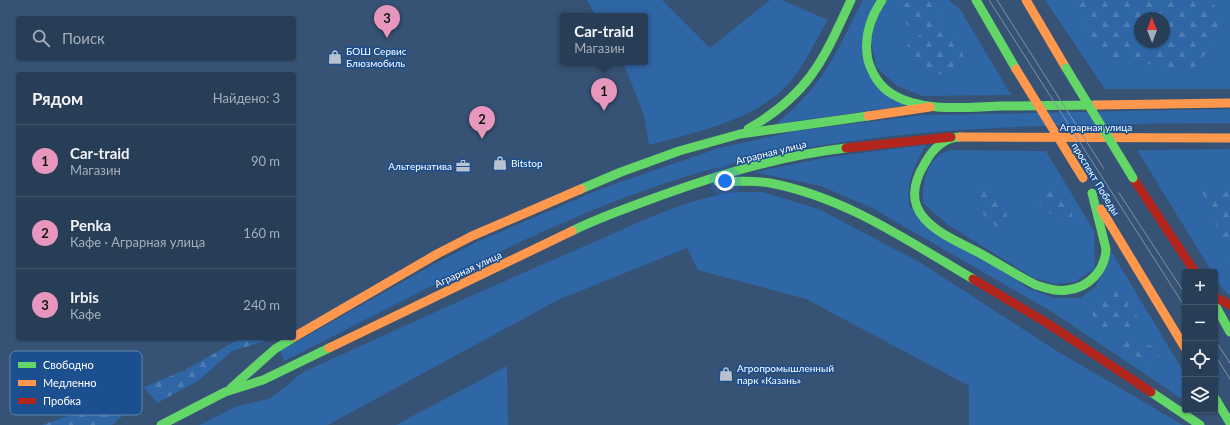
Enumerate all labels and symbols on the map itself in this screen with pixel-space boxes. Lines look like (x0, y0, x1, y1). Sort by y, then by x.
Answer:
pin: 3 (374, 5, 400, 38)
north arrow (1134, 12, 1170, 48)
place label: БОШ Сервис Блюзмобиль (346, 45, 407, 69)
shop icon: БОШ Сервис Блюзмобиль (327, 49, 343, 65)
pin: 1 (591, 78, 617, 111)
pin: 2 (469, 106, 495, 139)
street label: Аграрная улица (1060, 121, 1132, 133)
street label: Аграрная улица (734, 137, 808, 167)
street label: проспект Победы (1070, 140, 1122, 218)
shop icon: Bitstop (492, 155, 508, 171)
place label: Bitstop (511, 157, 543, 169)
office icon: Альтернатива (455, 158, 471, 174)
place label: Альтернатива (388, 160, 452, 172)
your location (715, 171, 735, 191)
street label: Аграрная улица (433, 248, 503, 290)
legend (10, 351, 142, 415)
text: Свободно (43, 358, 94, 371)
place label: Агропромышленный парк «Казань» (737, 362, 834, 386)
shop icon: Агропромышленный парк «Казань» (718, 366, 734, 382)
text: Медленно (43, 376, 96, 389)
text: Пробка (43, 394, 81, 407)

